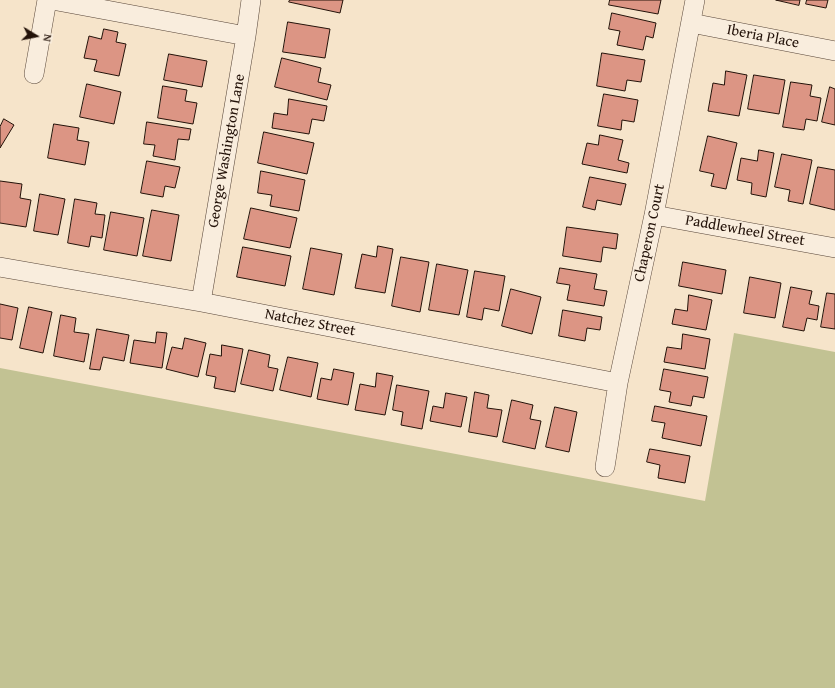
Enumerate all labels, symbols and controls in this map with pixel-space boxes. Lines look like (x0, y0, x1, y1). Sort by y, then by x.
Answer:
north arrow (16, 16, 56, 56)
street label: Iberia Place (725, 21, 801, 53)
text: N (39, 33, 56, 43)
street label: George Washington Lane (205, 73, 249, 229)
street label: Chaperon Court (631, 182, 669, 284)
street label: Paddlewheel Street (684, 212, 806, 250)
street label: Natchez Street (263, 305, 357, 341)

